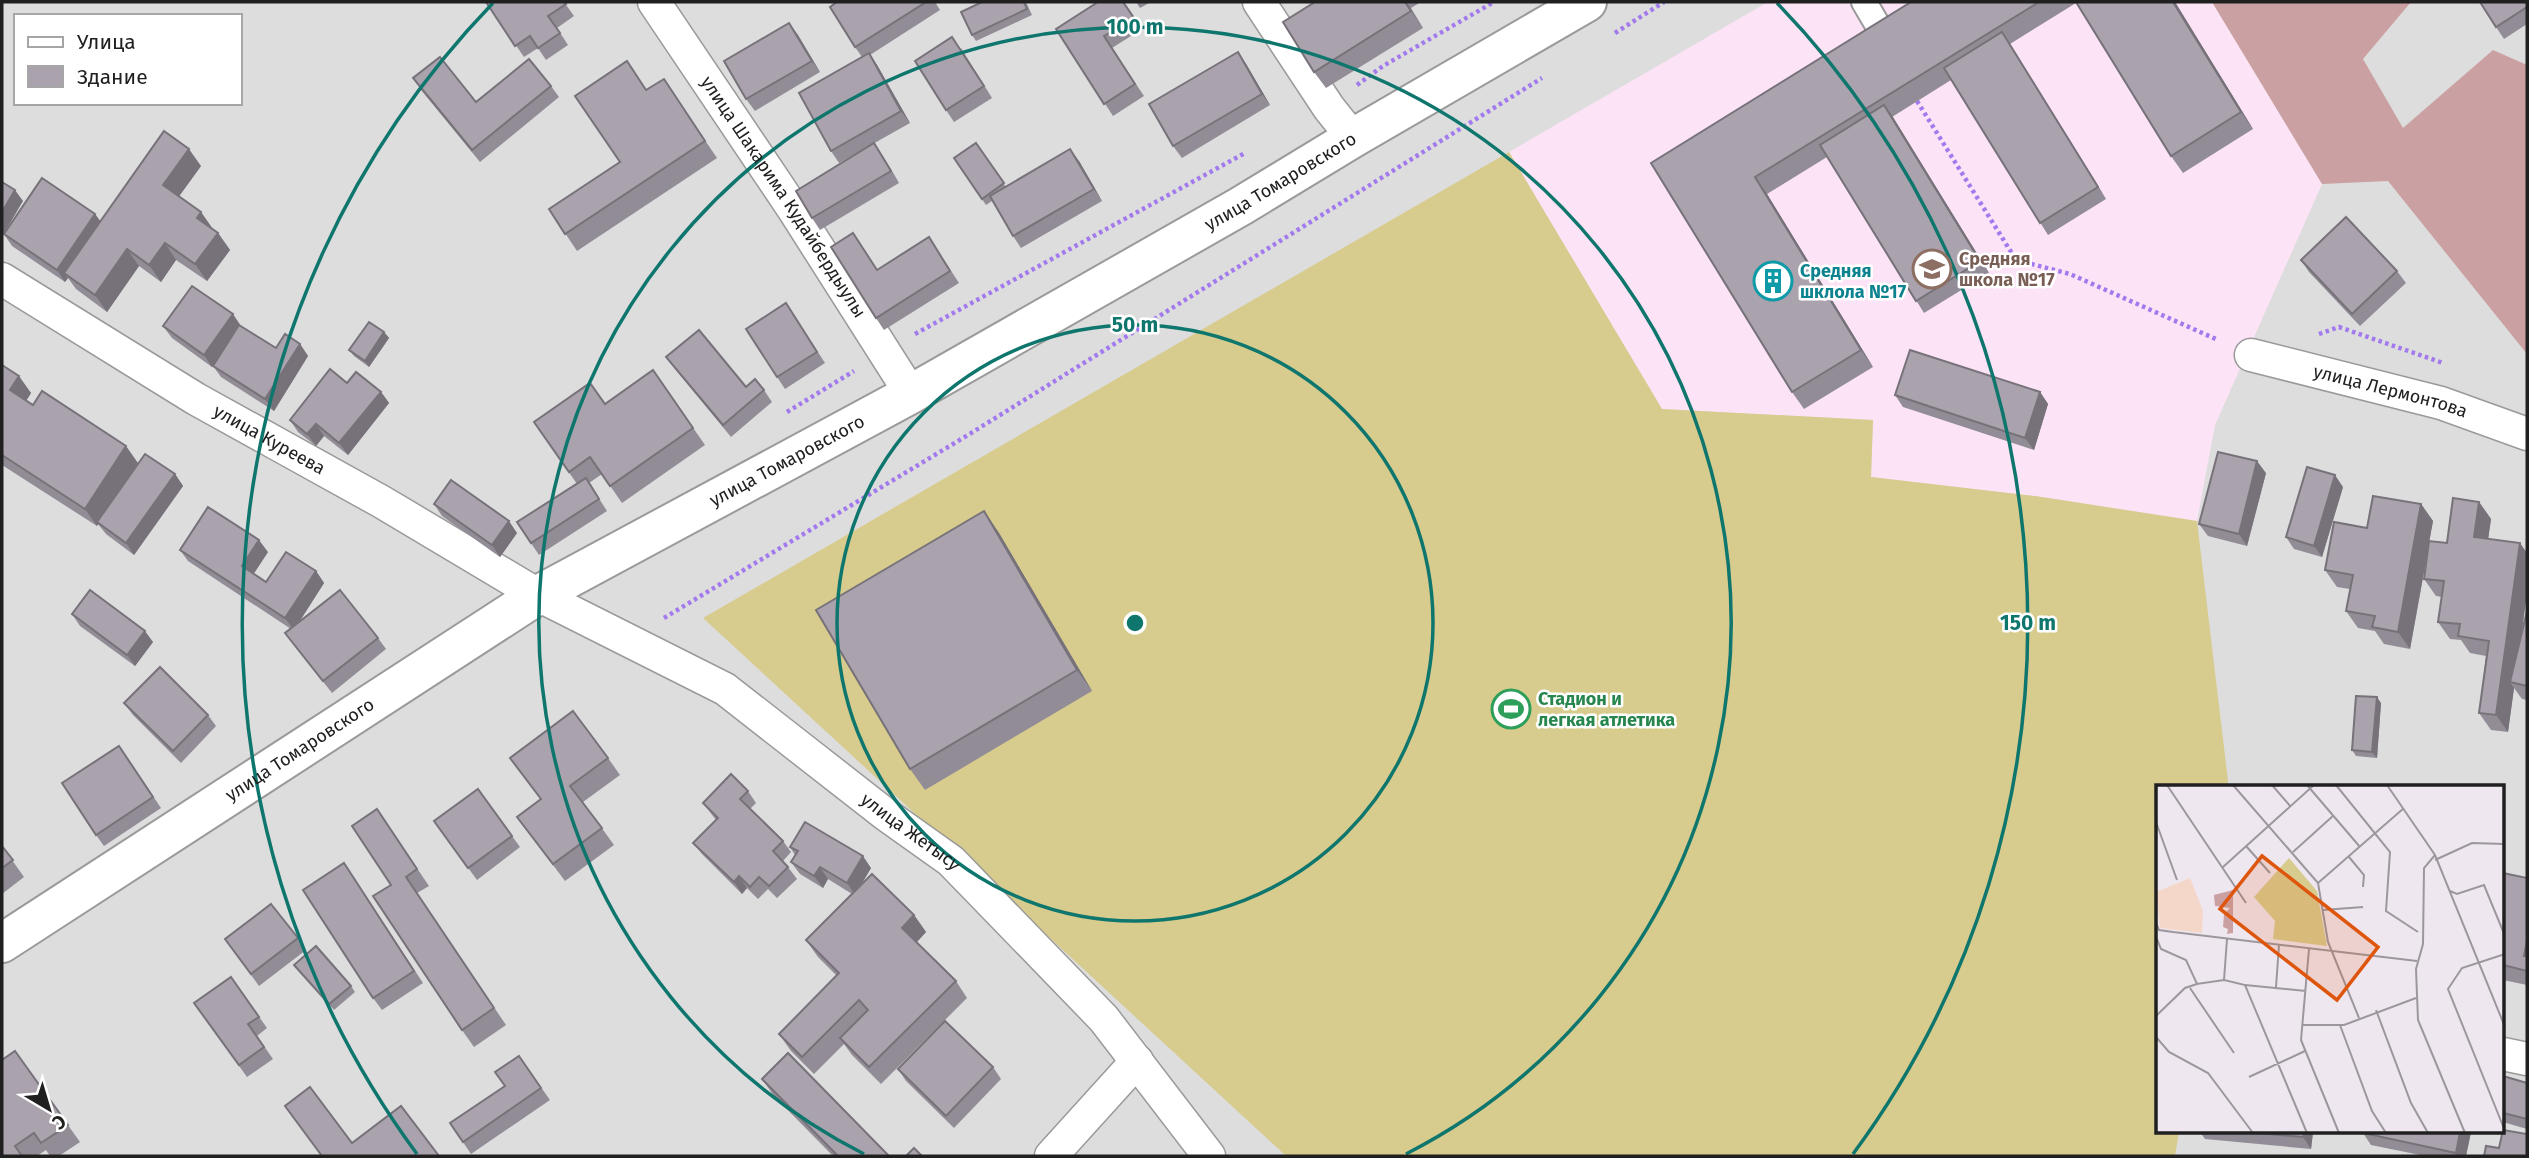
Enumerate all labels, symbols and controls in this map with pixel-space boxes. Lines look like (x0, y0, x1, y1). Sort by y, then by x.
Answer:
legend (14, 14, 242, 105)
text: 100 m (1106, 14, 1164, 40)
text: Улица (77, 29, 136, 55)
text: Здание (77, 64, 148, 90)
street label: улица Шакарима Кудайбердыулы (696, 72, 871, 322)
street label: улица Томаровского (1201, 128, 1360, 235)
school or university icon: Средняя школа №17 (1911, 248, 1953, 290)
place label: Средняя школа №17 (1959, 248, 2055, 291)
building icon: Средняя шклола №17 (1752, 260, 1794, 302)
place label: Средняя шклола №17 (1800, 260, 1907, 303)
text: 50 m (1112, 312, 1158, 338)
street label: улица Лермонтова (2311, 360, 2470, 423)
street label: улица Куреева (210, 400, 329, 479)
street label: улица Томаровского (706, 410, 868, 512)
text: 150 m (2000, 610, 2056, 636)
centre of rings (1123, 611, 1147, 635)
sports icon: Стадион и легкая атлетика (1490, 688, 1532, 730)
place label: Стадион и легкая атлетика (1538, 688, 1675, 731)
street label: улица Томаровского (221, 693, 378, 806)
inset map (2156, 785, 2504, 1134)
street label: улица Жетысу (857, 788, 965, 875)
north arrow (14, 1074, 84, 1144)
text: С (48, 1110, 71, 1134)

